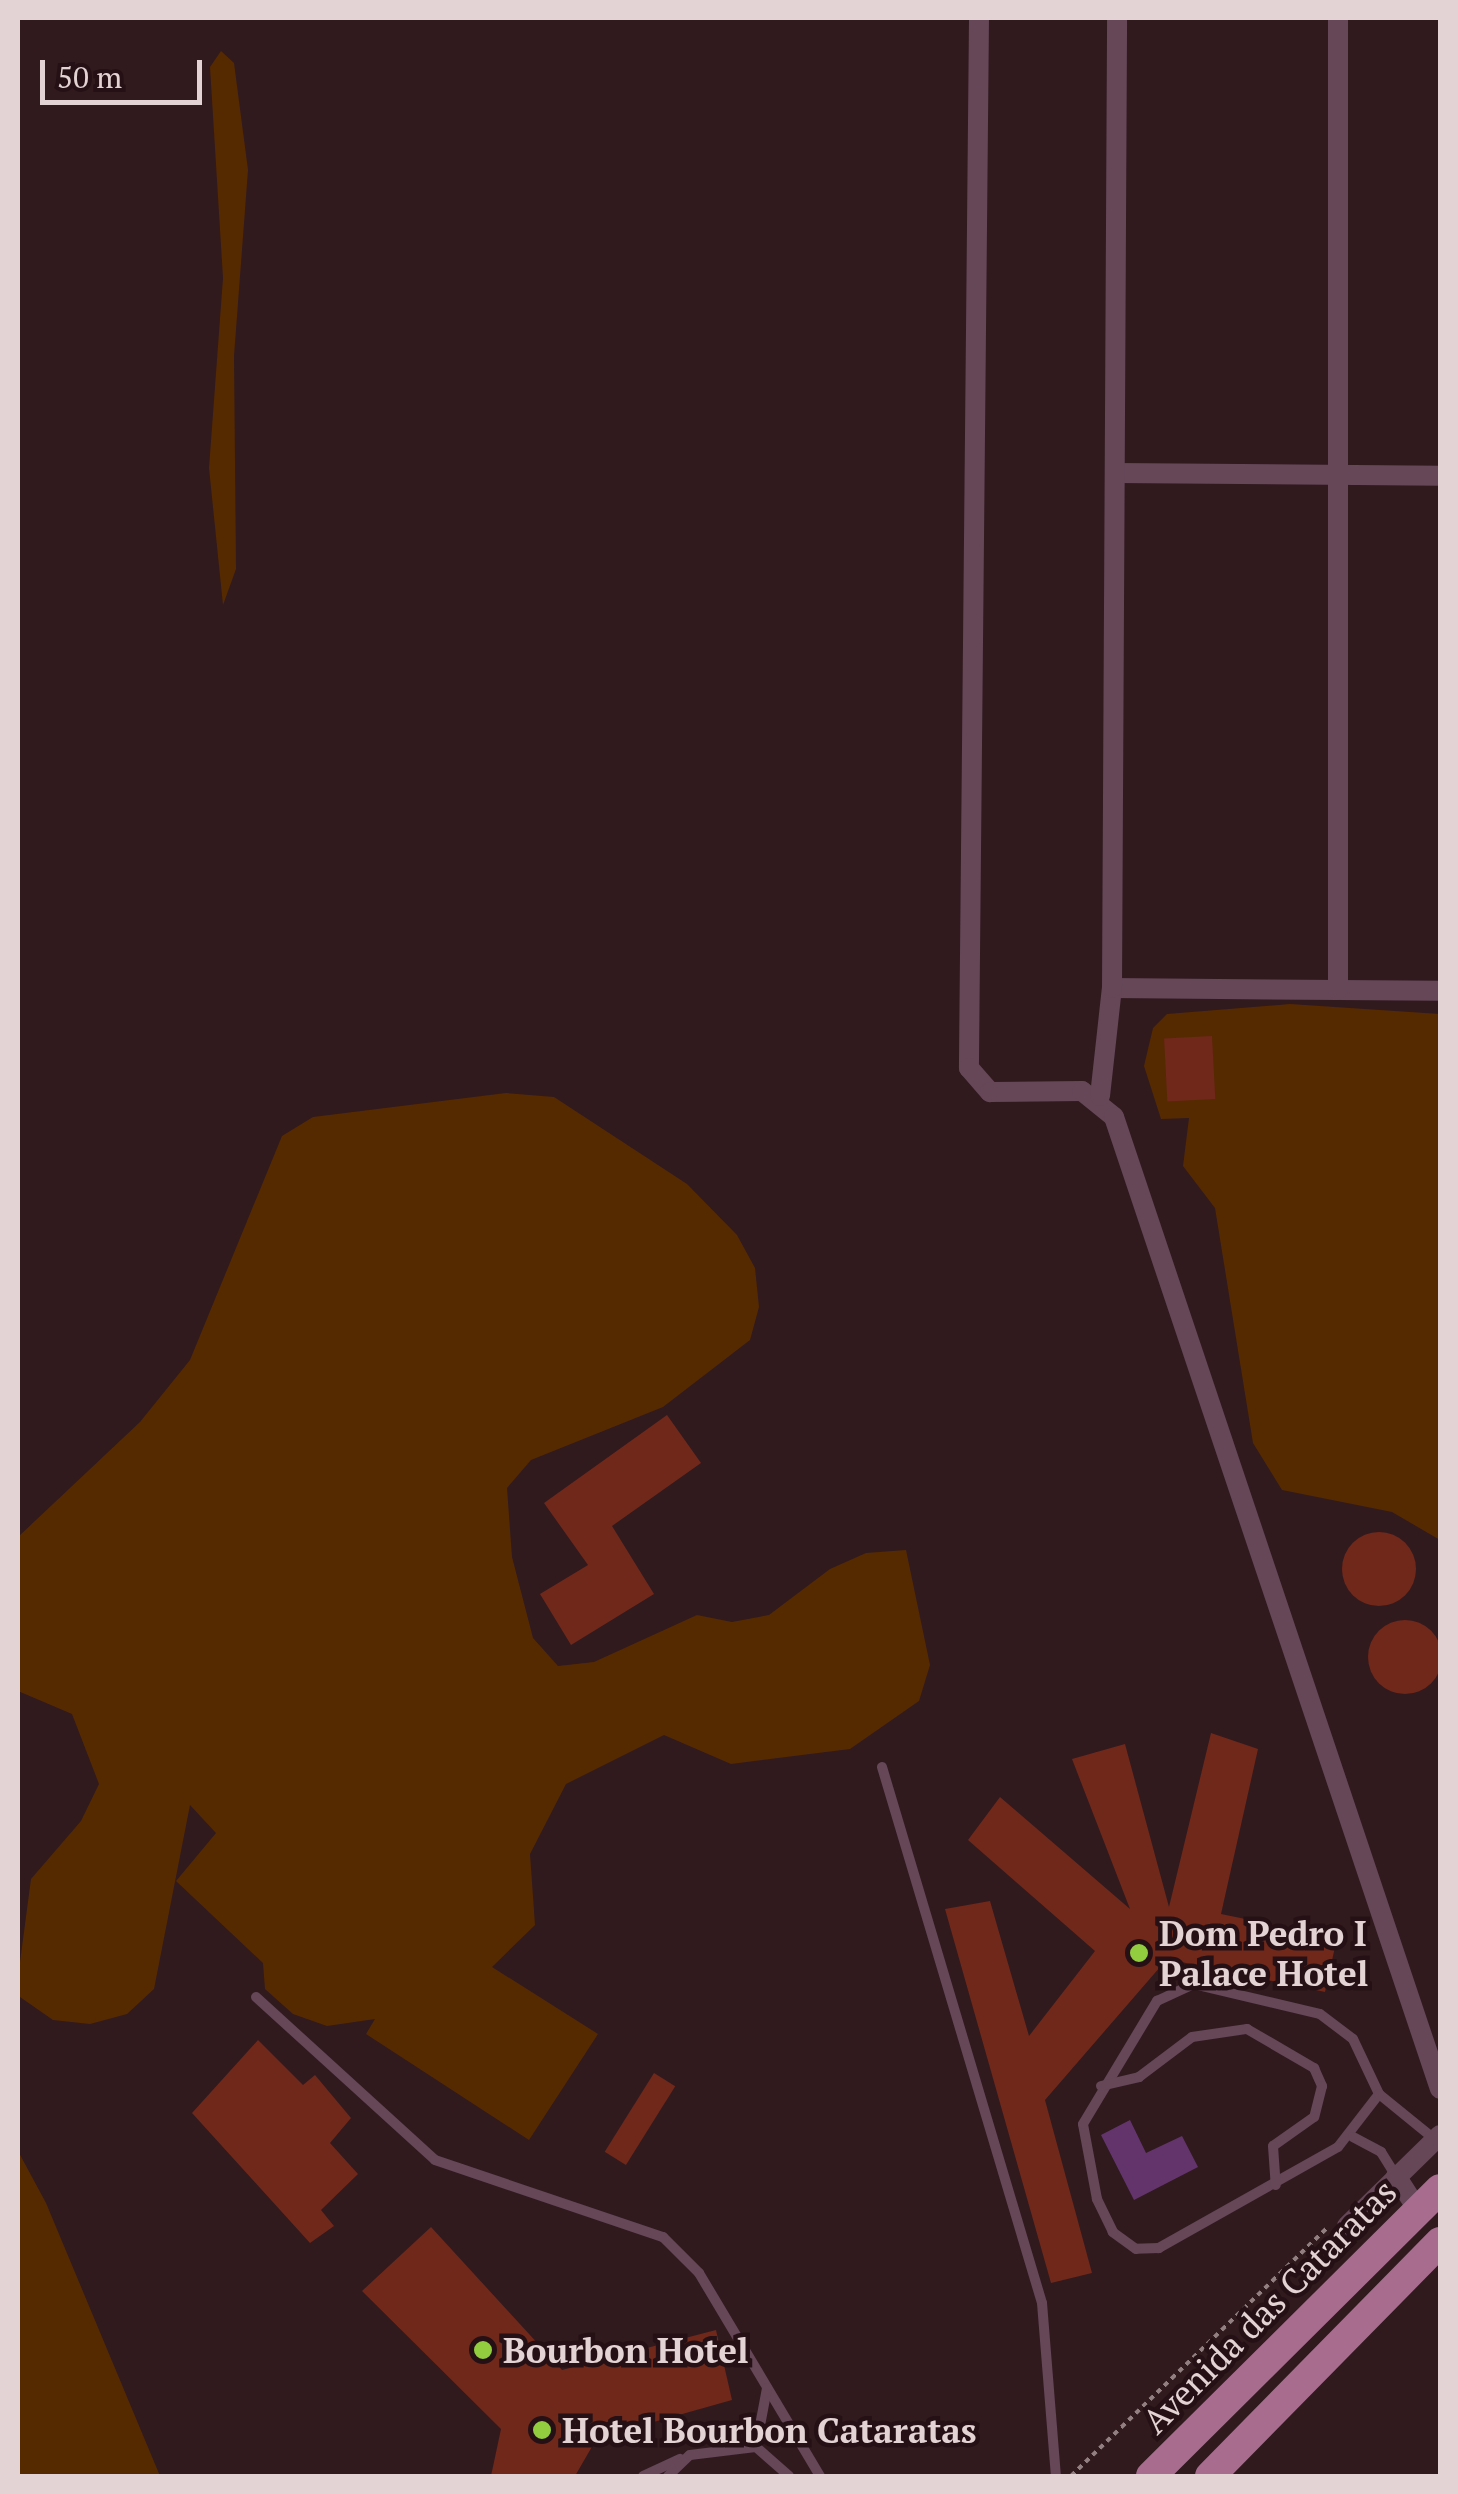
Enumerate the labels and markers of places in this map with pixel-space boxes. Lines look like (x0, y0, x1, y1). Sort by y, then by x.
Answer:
place label: Dom Pedro I Palace Hotel (1159, 1912, 1368, 1994)
marker: Dom Pedro I Palace Hotel (1128, 1942, 1150, 1964)
place label: Bourbon Hotel (503, 2329, 749, 2371)
marker: Bourbon Hotel (472, 2339, 494, 2361)
place label: Hotel Bourbon Cataratas (562, 2409, 977, 2451)
marker: Hotel Bourbon Cataratas (531, 2419, 553, 2441)

